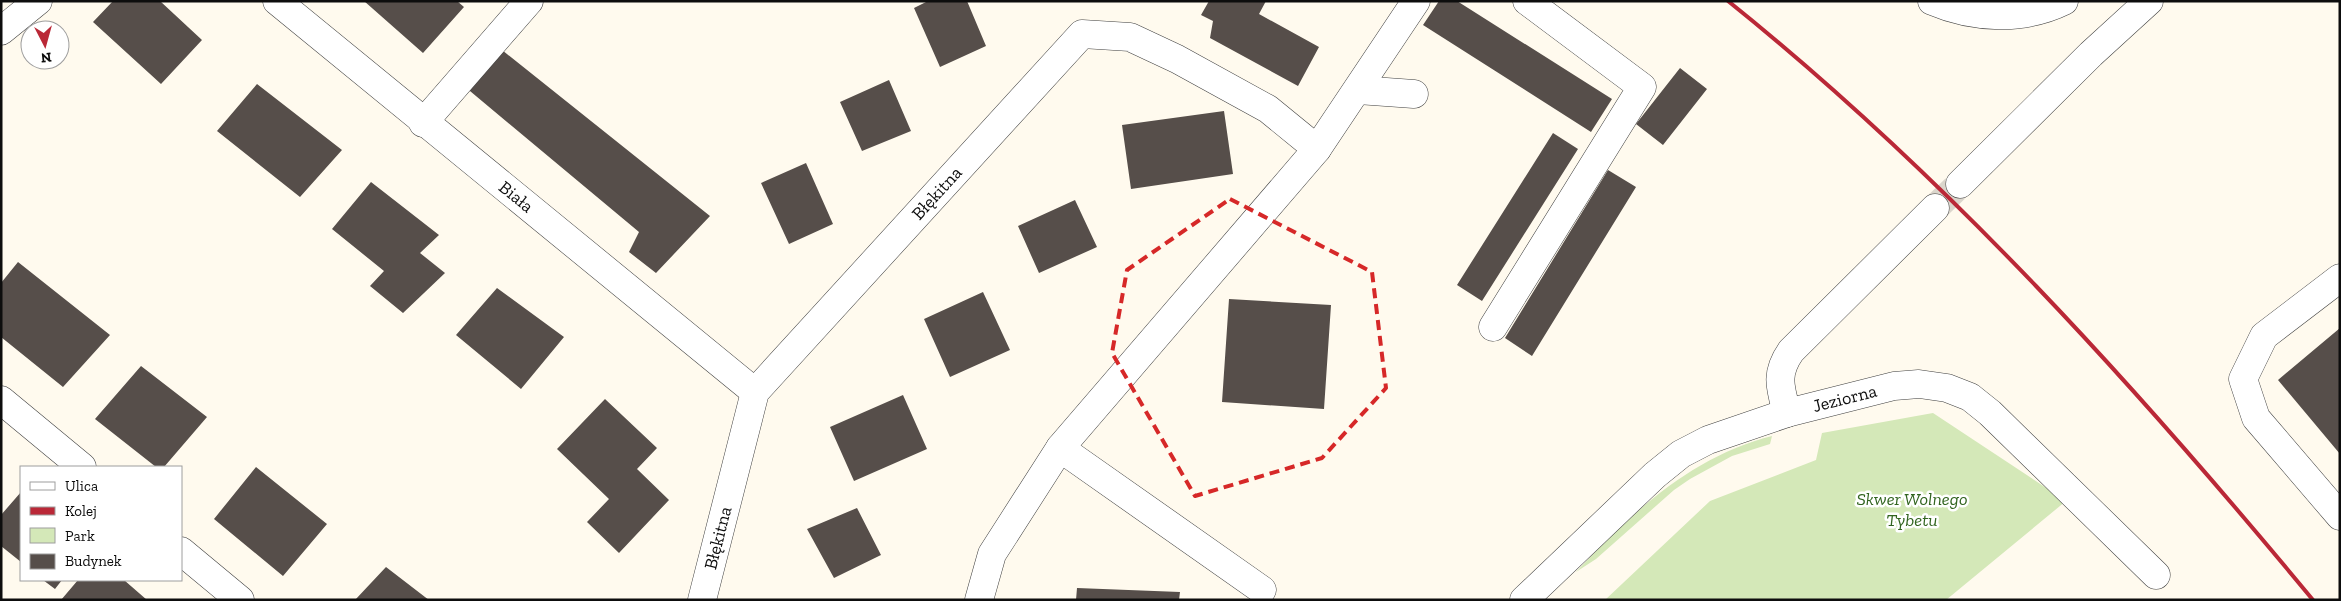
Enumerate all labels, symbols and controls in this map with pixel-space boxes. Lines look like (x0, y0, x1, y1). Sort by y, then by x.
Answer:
north arrow (20, 20, 70, 70)
text: N (40, 48, 52, 66)
street label: Błękitna (907, 162, 967, 224)
street label: Biała (494, 176, 538, 217)
street label: Jeziorna (1810, 380, 1880, 417)
legend (20, 466, 182, 581)
text: Ulica (65, 477, 98, 495)
park label: Skwer Wolnego Tybetu (1856, 488, 1968, 531)
text: Kolej (65, 502, 97, 520)
street label: Błękitna (699, 504, 736, 572)
text: Park (65, 527, 95, 545)
text: Budynek (65, 552, 122, 570)

